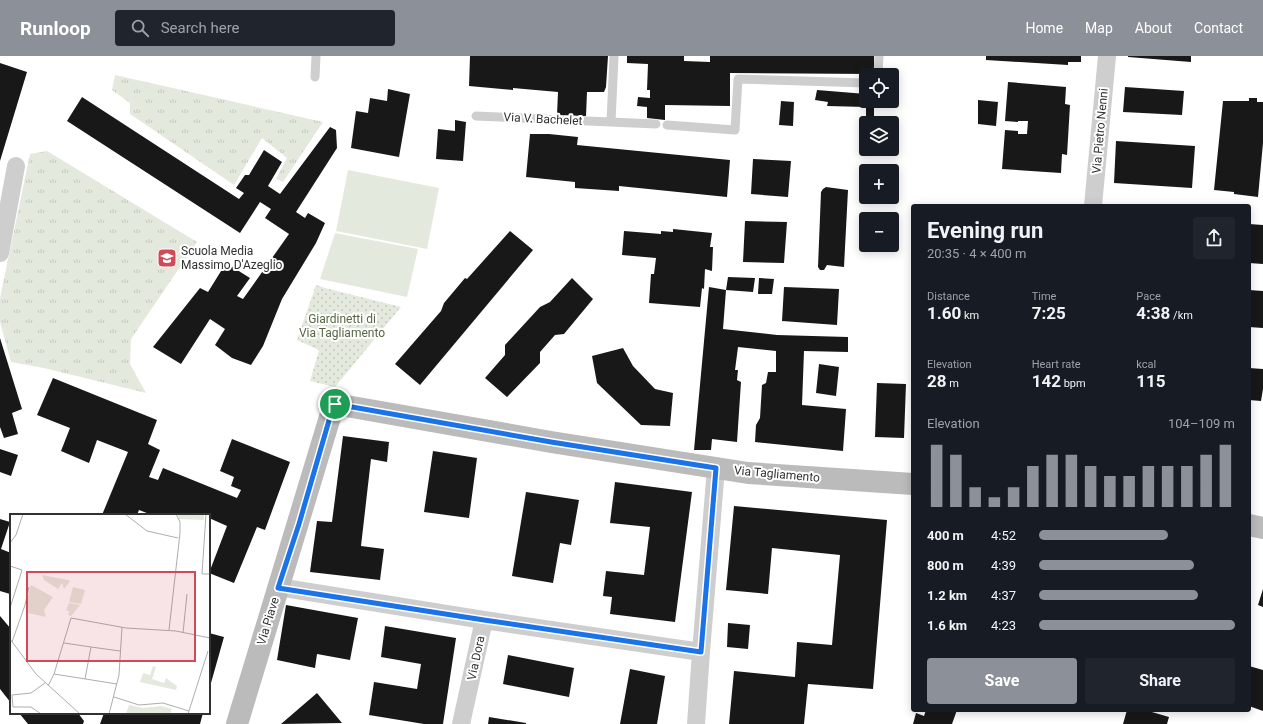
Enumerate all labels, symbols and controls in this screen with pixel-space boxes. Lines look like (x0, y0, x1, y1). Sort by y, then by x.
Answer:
search box (115, 10, 395, 46)
text: Runloop (20, 17, 91, 40)
icon: search (129, 17, 151, 39)
text: Search here (161, 19, 240, 37)
text: Home (1025, 20, 1063, 36)
text: Map (1085, 20, 1113, 36)
text: About (1135, 20, 1172, 36)
text: Contact (1194, 20, 1243, 36)
map controls (859, 68, 899, 252)
button: locate (859, 68, 899, 108)
street label: Via Pietro Nenni (1089, 88, 1111, 174)
street label: Via V. Bachelet (503, 110, 583, 128)
button: layers (859, 116, 899, 156)
button: + (859, 164, 899, 204)
button: − (859, 212, 899, 252)
button: share (1193, 217, 1235, 259)
text: Evening run (927, 218, 1043, 243)
place label: Scuola Media Massimo D'Azeglio (181, 244, 283, 272)
text: 20:35 · 4 × 400 m (927, 246, 1026, 261)
school or university icon: Scuola Media Massimo D'Azeglio (156, 247, 178, 269)
text: Distance (927, 290, 970, 303)
text: Time (1032, 290, 1056, 303)
text: Pace (1136, 290, 1161, 303)
text: 1.60 (927, 303, 961, 323)
text: 7:25 (1032, 303, 1066, 323)
text: 4:38 (1136, 303, 1170, 323)
text: km (961, 309, 979, 322)
text: /km (1170, 309, 1193, 322)
park label: Giardinetti di Via Tagliamento (299, 312, 385, 340)
text: Elevation (927, 358, 972, 371)
text: Heart rate (1032, 358, 1081, 371)
text: kcal (1136, 358, 1156, 371)
text: 28 (927, 371, 947, 391)
text: 142 (1032, 371, 1061, 391)
text: 115 (1136, 371, 1166, 391)
text: m (947, 377, 959, 390)
text: bpm (1061, 377, 1086, 390)
pin (318, 387, 352, 421)
icon: arrive (324, 393, 346, 415)
text: Elevation (927, 416, 980, 431)
text: 104–109 m (1168, 416, 1235, 431)
street label: Via Tagliamento (733, 463, 821, 485)
inset map (10, 514, 210, 714)
text: 400 m (927, 528, 964, 543)
text: 4:52 (991, 528, 1016, 543)
text: 800 m (927, 558, 964, 573)
text: 4:39 (991, 558, 1016, 573)
text: 1.2 km (927, 588, 967, 603)
text: 4:37 (991, 588, 1016, 603)
street label: Via Piave (254, 595, 282, 647)
text: 1.6 km (927, 618, 967, 633)
text: 4:23 (991, 618, 1016, 633)
street label: Via Dora (464, 634, 488, 682)
button: Save (927, 658, 1077, 704)
button: Share (1085, 658, 1235, 704)

